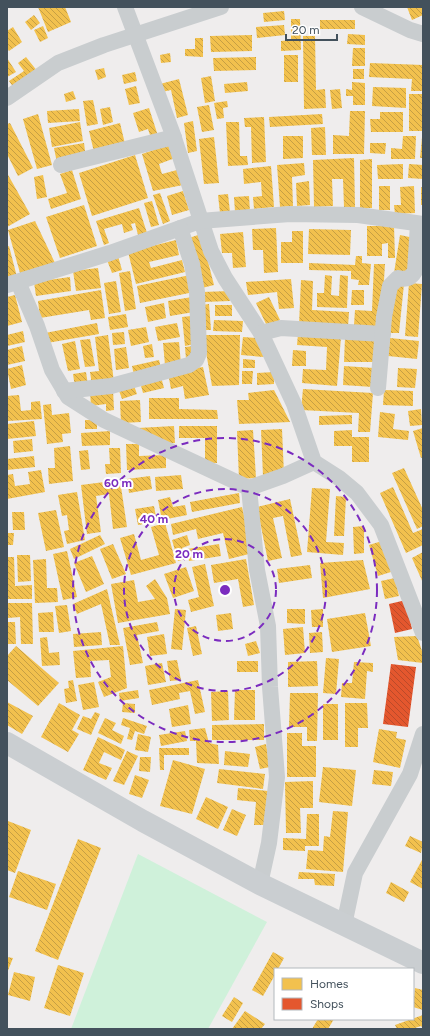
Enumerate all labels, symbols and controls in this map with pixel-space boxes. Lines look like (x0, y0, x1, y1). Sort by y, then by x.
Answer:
scale bar (286, 16, 337, 42)
text: 20 m (292, 23, 320, 37)
text: 60 m (104, 476, 132, 490)
text: 40 m (140, 512, 168, 526)
text: 20 m (175, 547, 203, 561)
centre of rings (218, 583, 232, 597)
legend (274, 968, 414, 1020)
text: Homes (310, 977, 349, 991)
text: Shops (310, 997, 344, 1011)

